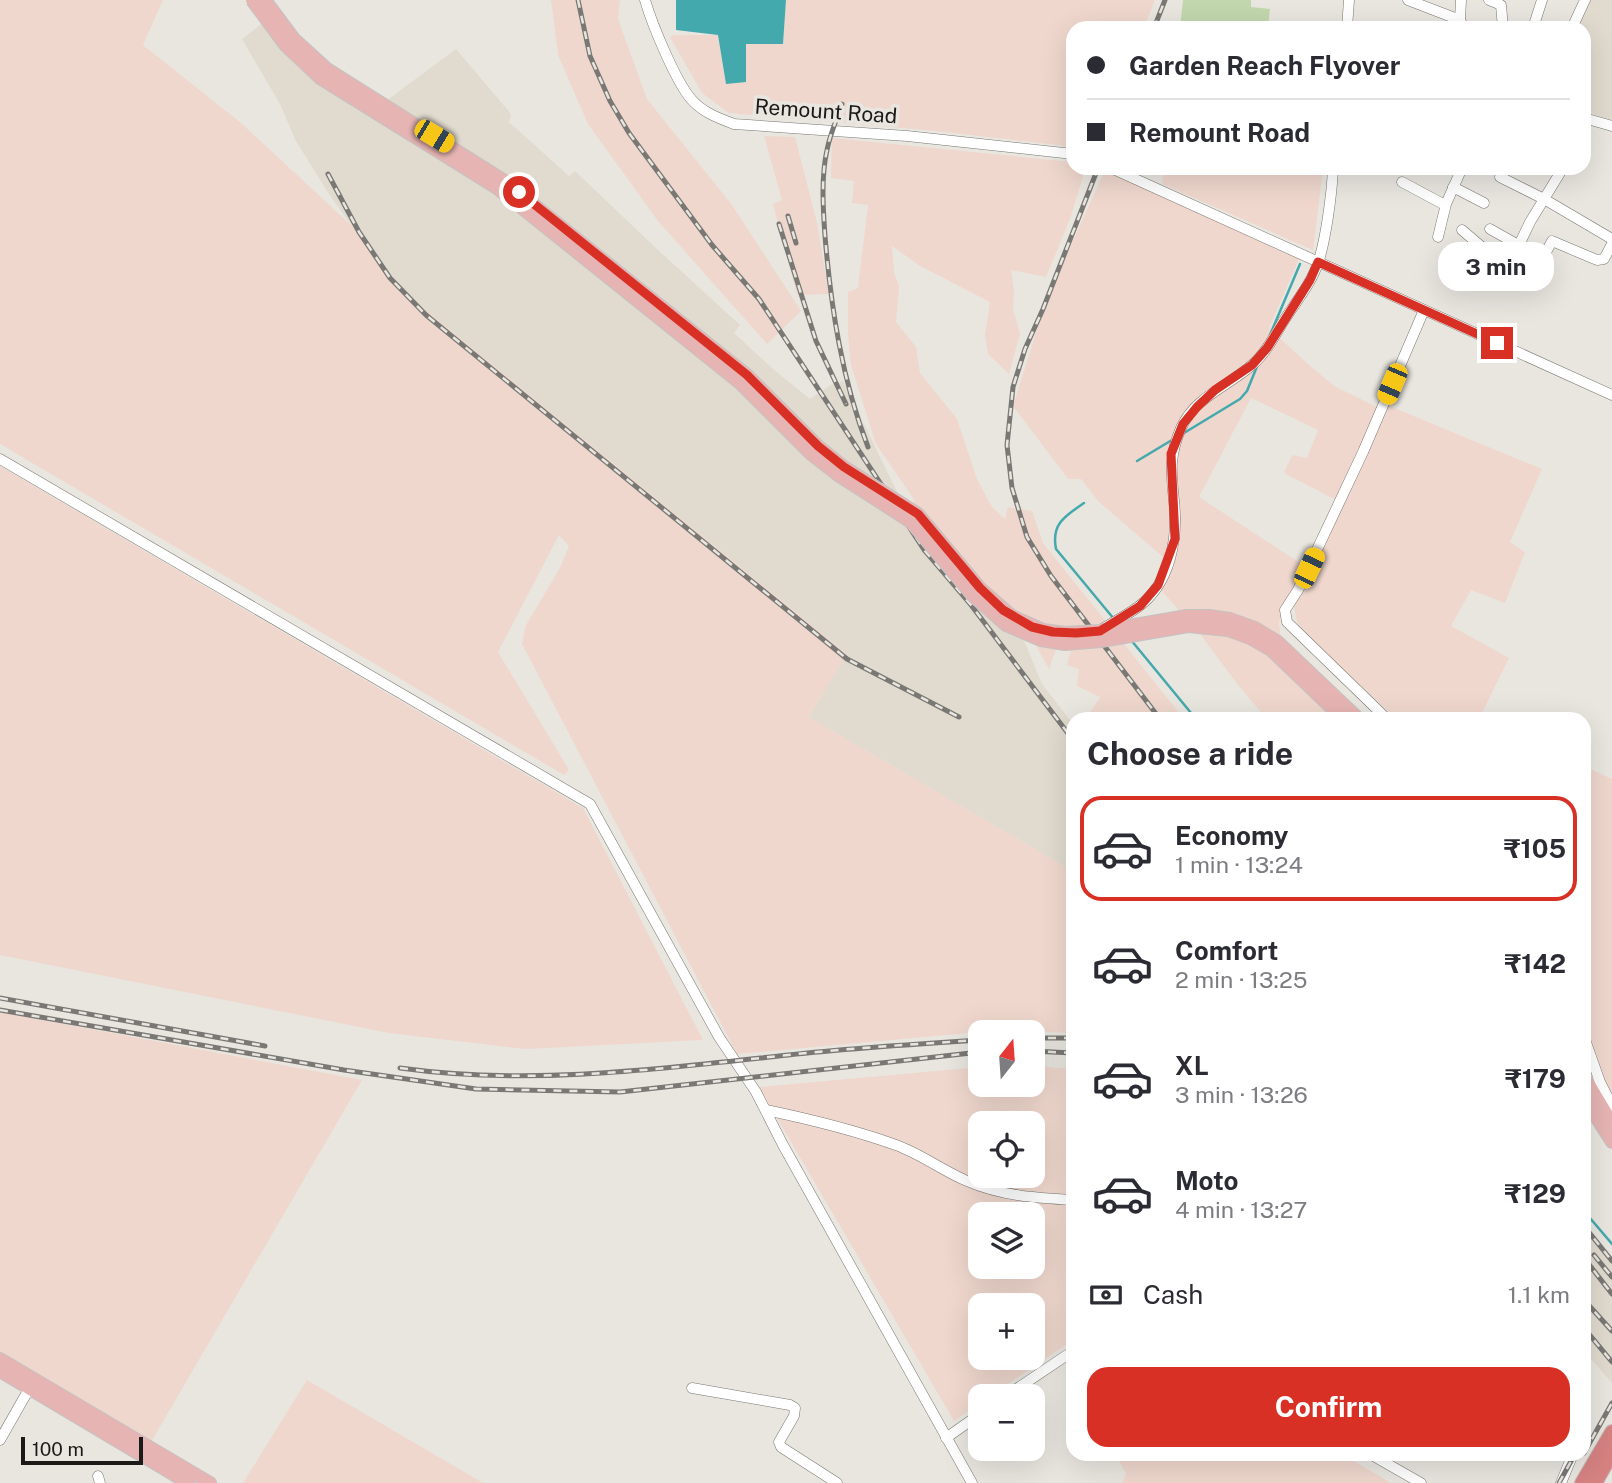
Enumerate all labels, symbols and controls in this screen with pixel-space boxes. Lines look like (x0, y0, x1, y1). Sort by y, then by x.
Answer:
text: Garden Reach Flyover (1129, 50, 1400, 81)
street label: Remount Road (754, 94, 898, 128)
car (411, 116, 458, 156)
text: Remount Road (1129, 117, 1310, 148)
route start (503, 176, 535, 208)
callout: 3 min (1439, 242, 1555, 290)
text: 3 min (1466, 253, 1526, 280)
route end (1481, 327, 1513, 359)
car (1375, 361, 1410, 407)
car (1291, 545, 1328, 591)
text: Choose a ride (1087, 735, 1293, 772)
icon: car (1091, 817, 1154, 880)
text: Economy (1175, 820, 1288, 851)
text: ₹105 (1504, 833, 1566, 864)
text: 1 min · 13:24 (1175, 851, 1303, 878)
icon: car (1091, 932, 1154, 995)
text: Comfort (1175, 935, 1278, 966)
text: ₹142 (1505, 948, 1566, 979)
text: 2 min · 13:25 (1175, 966, 1308, 993)
north arrow (968, 1020, 1045, 1097)
map controls (968, 1020, 1045, 1461)
icon: car (1091, 1047, 1154, 1110)
text: XL (1175, 1050, 1209, 1081)
text: ₹179 (1505, 1063, 1566, 1094)
text: 3 min · 13:26 (1175, 1081, 1308, 1108)
button: locate (968, 1111, 1045, 1188)
icon: car (1091, 1162, 1154, 1225)
text: Moto (1175, 1165, 1238, 1196)
text: ₹129 (1505, 1178, 1566, 1209)
text: 4 min · 13:27 (1175, 1196, 1307, 1223)
button: layers (968, 1202, 1045, 1279)
icon: cash (1087, 1276, 1125, 1314)
text: Cash (1143, 1279, 1203, 1310)
text: 1.1 km (1508, 1281, 1570, 1308)
button: + (968, 1293, 1045, 1370)
button: Confirm (1087, 1367, 1570, 1447)
button: − (968, 1384, 1045, 1461)
scale bar (21, 1434, 144, 1466)
text: 100 m (32, 1438, 84, 1460)

